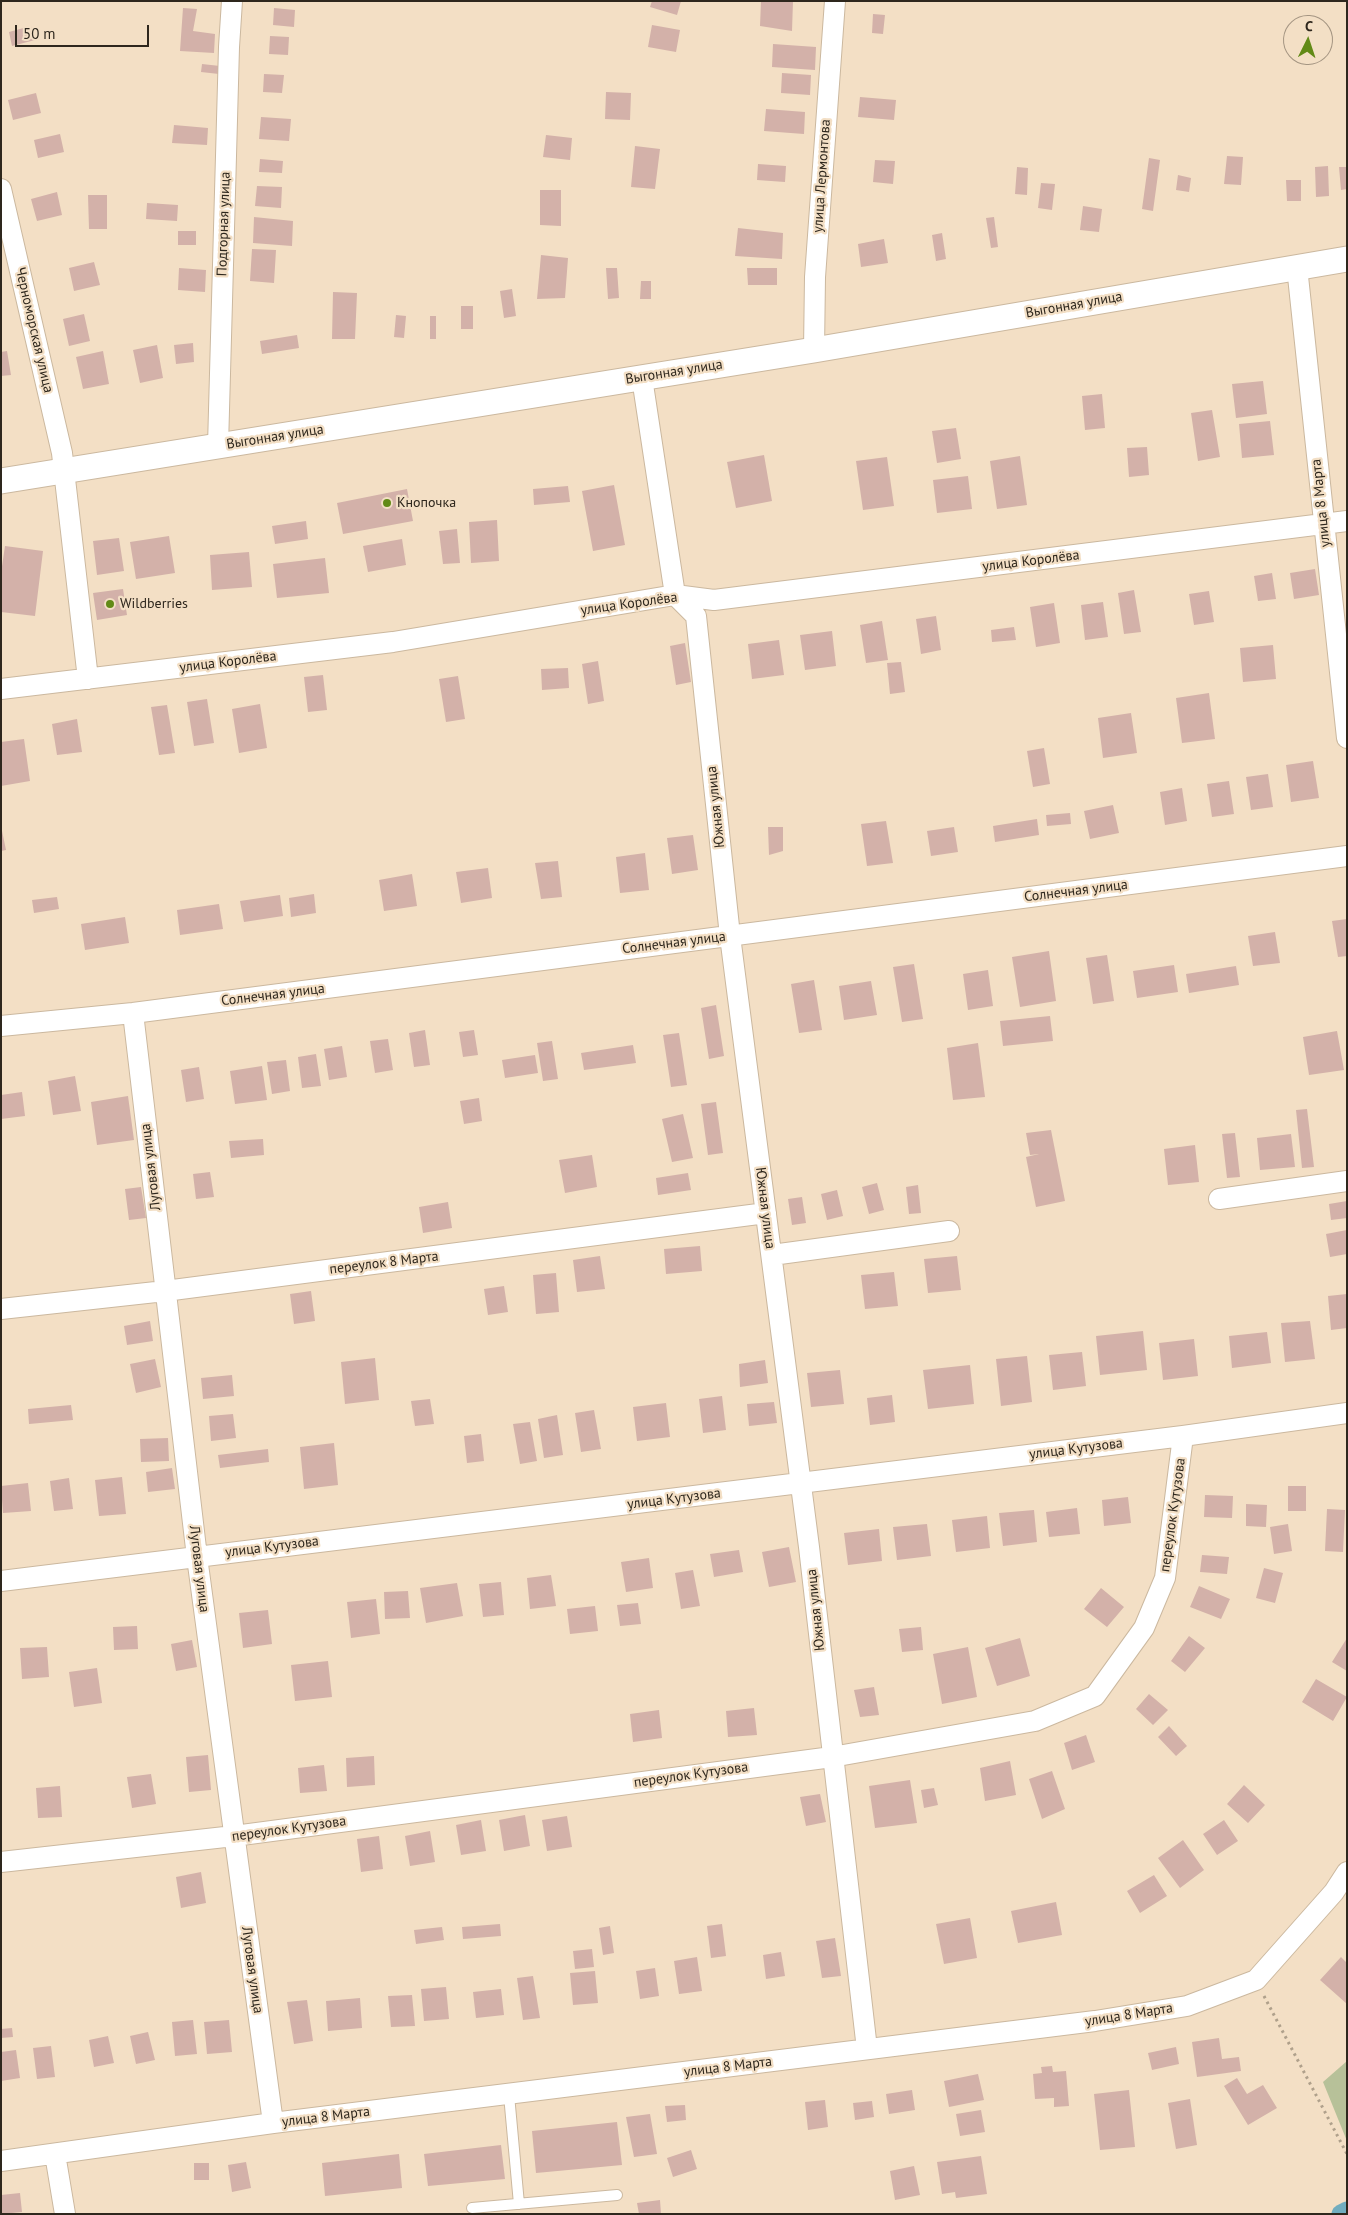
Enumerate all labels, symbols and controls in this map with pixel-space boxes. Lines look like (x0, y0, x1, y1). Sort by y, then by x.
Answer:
scale bar (18, 15, 151, 47)
north arrow (1283, 15, 1333, 65)
text: С (1304, 17, 1314, 35)
text: 50 m (23, 24, 56, 43)
street label: улица Лермонтова (810, 119, 834, 233)
street label: Подгорная улица (214, 171, 234, 277)
street label: Черноморская улица (11, 266, 57, 394)
street label: Выгонная улица (1024, 288, 1124, 322)
street label: Выгонная улица (624, 356, 724, 388)
street label: Выгонная улица (225, 421, 325, 453)
street label: улица 8 Марта (1308, 458, 1334, 548)
place label: Кнопочка (397, 495, 456, 511)
marker: Кнопочка (381, 497, 393, 509)
street label: улица Королёва (982, 547, 1080, 575)
street label: улица Королёва (580, 589, 678, 619)
place label: Wildberries (120, 596, 188, 612)
marker: Wildberries (104, 598, 116, 610)
street label: улица Королёва (179, 648, 277, 676)
street label: Южная улица (703, 765, 729, 849)
street label: Солнечная улица (1023, 876, 1129, 906)
street label: Солнечная улица (621, 928, 727, 958)
street label: Солнечная улица (220, 980, 326, 1010)
street label: Луговая улица (137, 1122, 165, 1212)
street label: Южная улица (752, 1166, 778, 1250)
street label: переулок 8 Марта (329, 1248, 439, 1278)
street label: улица Кутузова (1028, 1435, 1124, 1463)
street label: переулок Кутузова (1157, 1457, 1189, 1573)
street label: улица Кутузова (626, 1485, 722, 1513)
street label: Луговая улица (185, 1524, 213, 1614)
street label: улица Кутузова (224, 1533, 320, 1561)
street label: Южная улица (803, 1568, 829, 1652)
street label: переулок Кутузова (633, 1759, 749, 1791)
street label: переулок Кутузова (231, 1813, 347, 1845)
street label: Луговая улица (238, 1925, 266, 2015)
street label: улица 8 Марта (1084, 2000, 1174, 2030)
street label: улица 8 Марта (683, 2053, 773, 2081)
street label: улица 8 Марта (281, 2103, 371, 2131)

